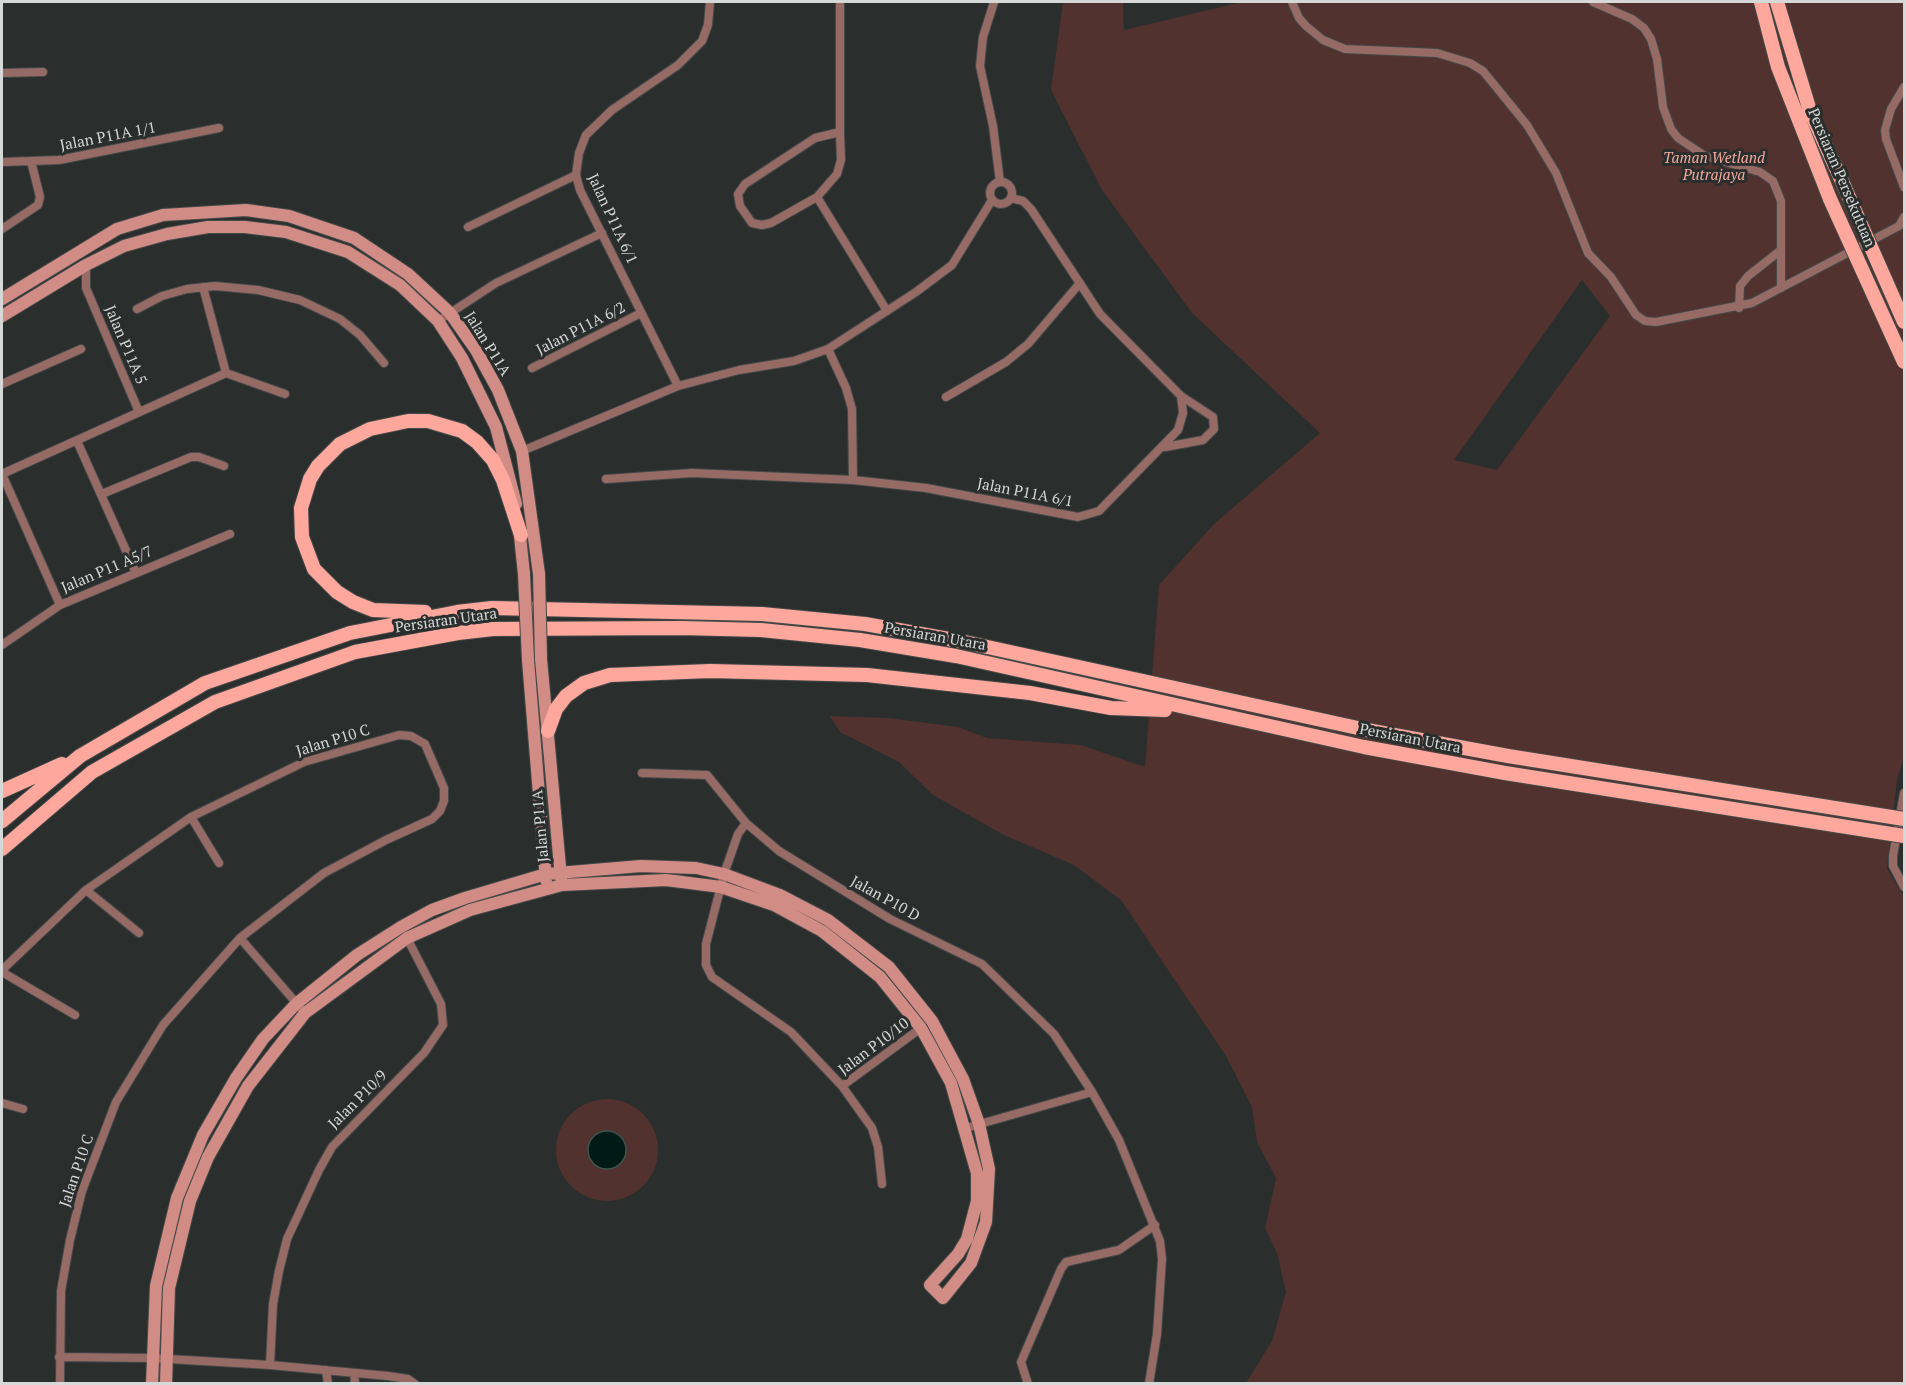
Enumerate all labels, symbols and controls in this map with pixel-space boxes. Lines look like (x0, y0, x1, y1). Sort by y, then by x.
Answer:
street label: Persiaran Persekutuan (1804, 106, 1878, 250)
street label: Jalan P11A 1/1 (59, 119, 157, 155)
park label: Taman Wetland Putrajaya (1663, 150, 1765, 185)
street label: Jalan P11A 6/1 (583, 171, 641, 267)
street label: Jalan P11A 6/2 (534, 299, 628, 359)
street label: Jalan P11A 5 (100, 303, 150, 387)
street label: Jalan P11A (460, 308, 514, 380)
street label: Jalan P11A 6/1 (976, 475, 1074, 511)
street label: Jalan P11 A5/7 (59, 543, 155, 597)
street label: Persiaran Utara (394, 605, 498, 637)
street label: Persiaran Utara (883, 619, 987, 655)
street label: Persiaran Utara (1358, 720, 1462, 758)
street label: Jalan P10 C (294, 721, 372, 761)
street label: Jalan P11A (529, 789, 553, 863)
street label: Jalan P10 D (847, 873, 923, 925)
street label: Jalan P10/10 (835, 1015, 913, 1079)
street label: Jalan P10/9 (325, 1067, 391, 1133)
street label: Jalan P10 C (56, 1132, 98, 1210)

